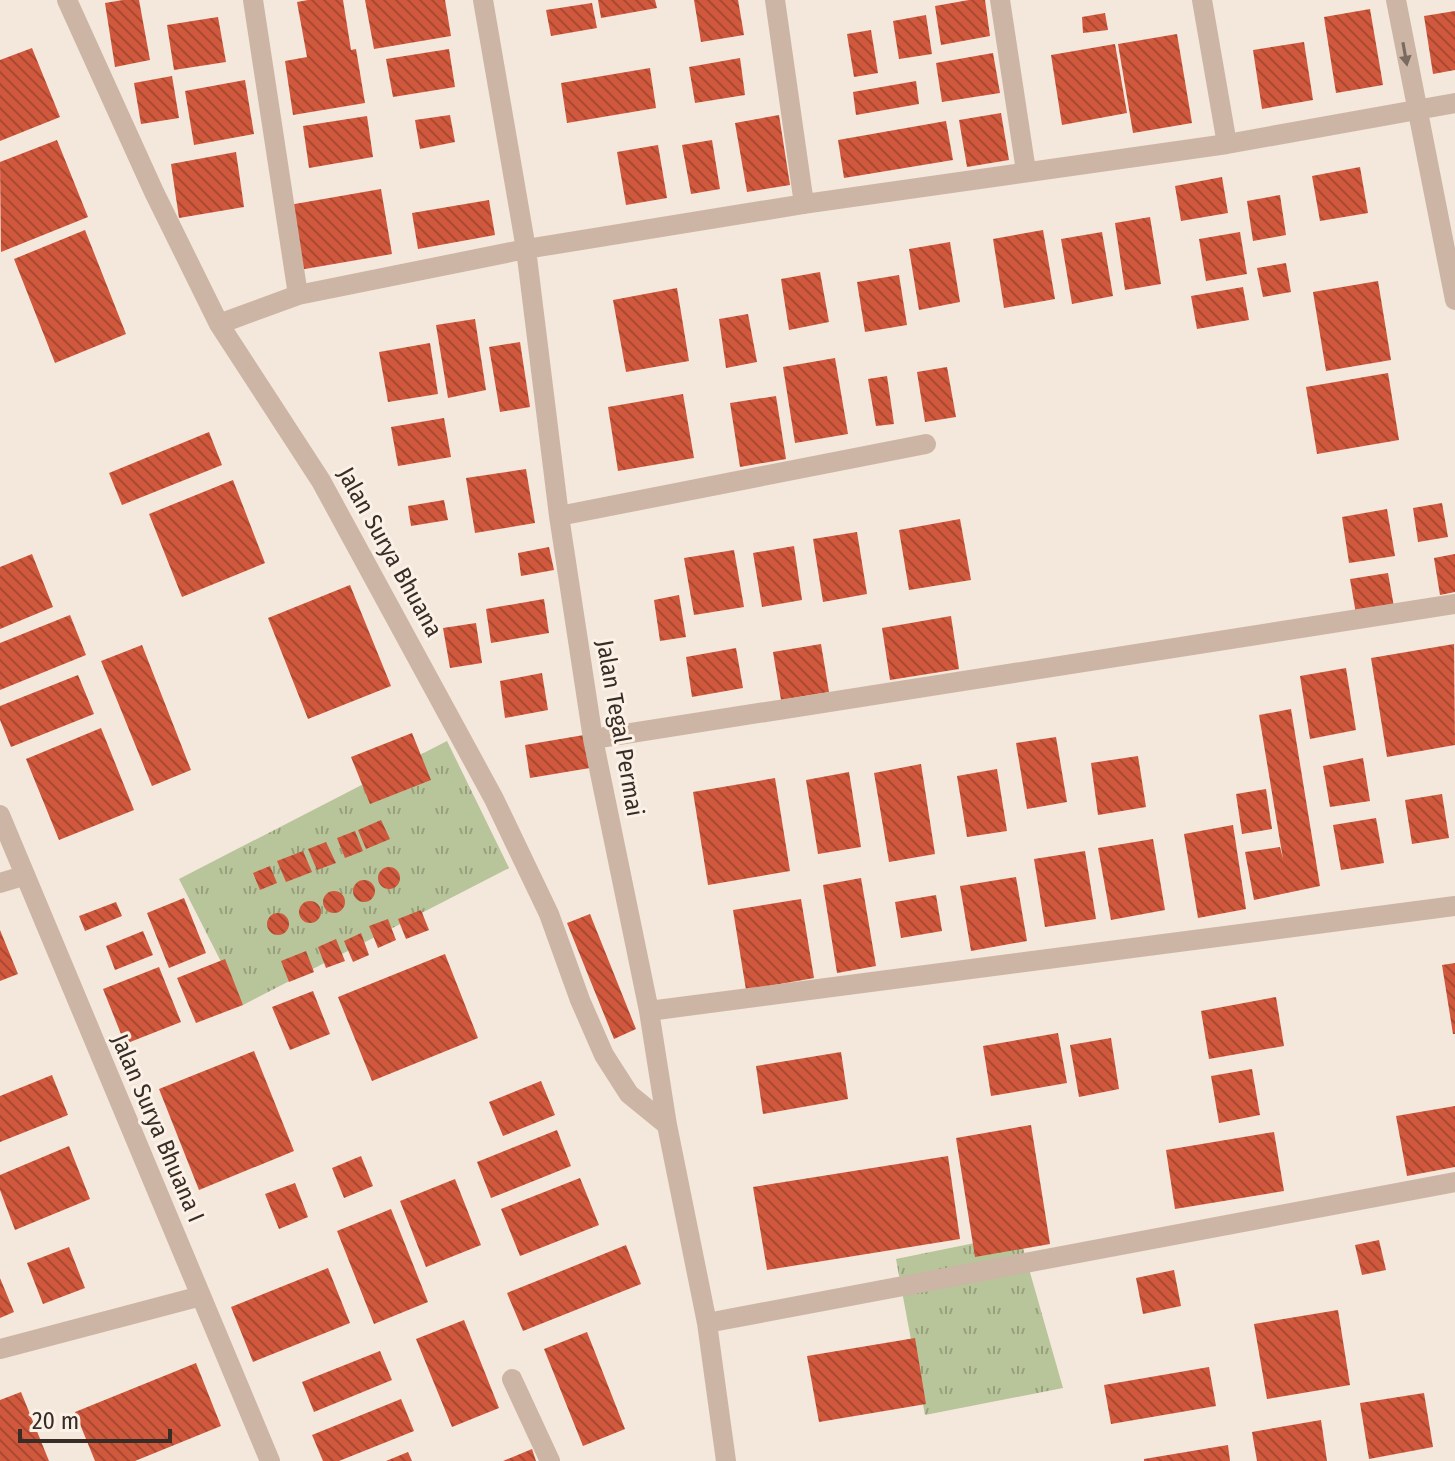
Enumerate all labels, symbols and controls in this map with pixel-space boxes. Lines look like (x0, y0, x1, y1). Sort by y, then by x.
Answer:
one-way arrow (1400, 42, 1412, 67)
street label: Jalan Surya Bhuana (332, 462, 448, 642)
street label: Jalan Tegal Permai (591, 638, 649, 818)
street label: Jalan Surya Bhuana I (106, 1030, 210, 1226)
scale bar (20, 1393, 170, 1443)
text: 20 m (32, 1407, 79, 1435)

